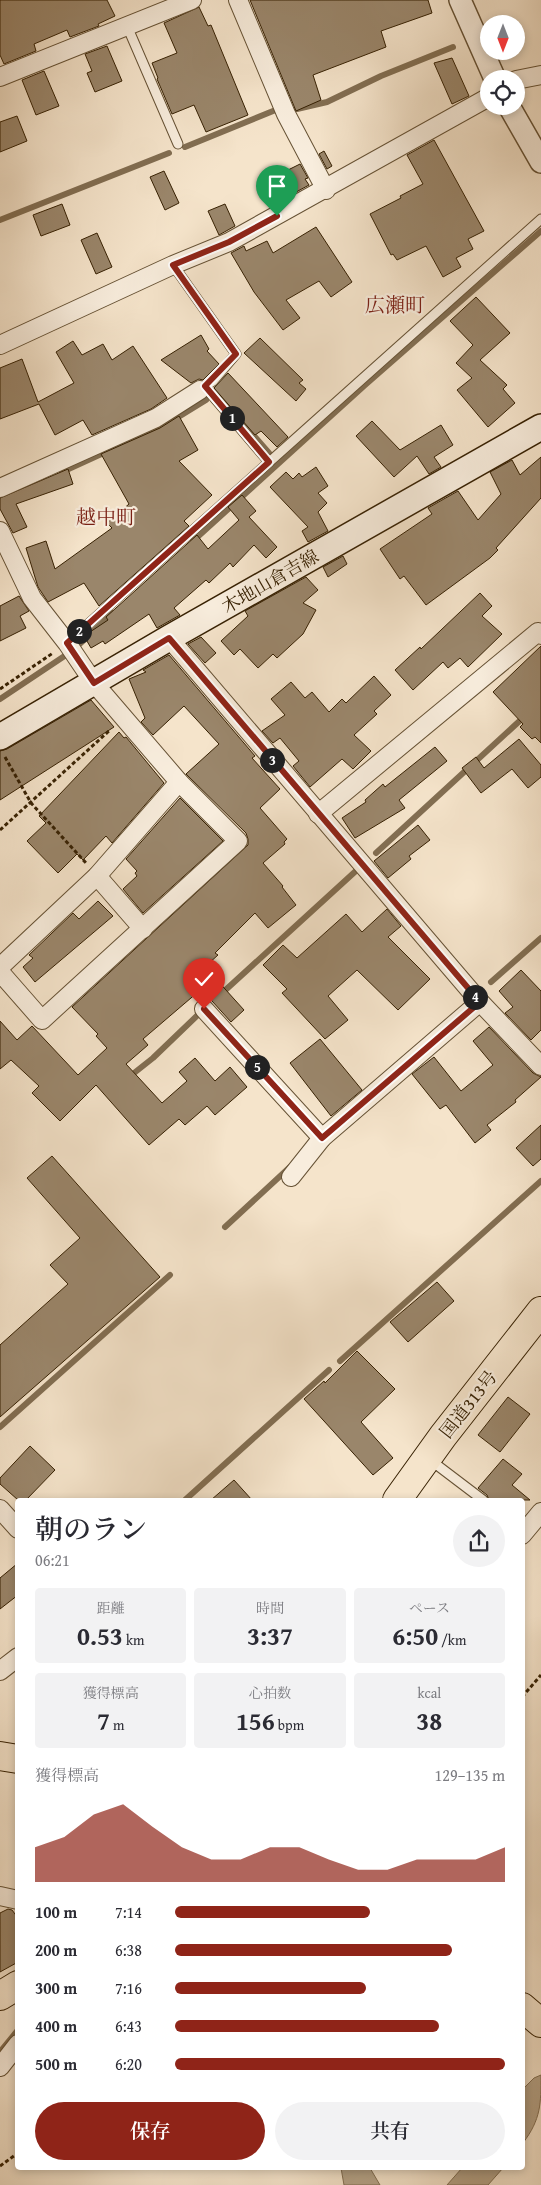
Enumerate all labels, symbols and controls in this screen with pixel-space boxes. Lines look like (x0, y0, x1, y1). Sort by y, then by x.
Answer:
north arrow (480, 15, 525, 60)
map controls (480, 15, 525, 115)
button: locate (480, 70, 525, 115)
pin (256, 165, 298, 216)
icon: arrive (263, 172, 291, 200)
district label: 広瀬町 (365, 290, 425, 319)
pin: 1 (220, 406, 244, 430)
text: 1 (229, 408, 236, 428)
district label: 越中町 (76, 502, 136, 531)
street label: 木地山倉吉線 (216, 542, 324, 620)
pin: 2 (66, 618, 92, 644)
text: 2 (76, 621, 83, 641)
pin: 3 (260, 748, 284, 772)
text: 3 (269, 750, 276, 770)
pin (183, 958, 225, 1009)
icon: check (190, 965, 218, 993)
pin: 4 (462, 984, 488, 1010)
text: 4 (472, 987, 479, 1007)
pin: 5 (244, 1054, 270, 1080)
text: 5 (254, 1057, 261, 1077)
street label: 国道313号 (433, 1364, 503, 1444)
text: 朝のラン (35, 1508, 147, 1549)
button: share (453, 1515, 505, 1567)
text: 06:21 (35, 1548, 70, 1572)
text: 距離 (97, 1598, 125, 1618)
text: 時間 (256, 1598, 284, 1618)
text: ペース (409, 1598, 450, 1618)
text: 0.53 (77, 1618, 123, 1654)
text: 3:37 (247, 1618, 293, 1654)
text: 6:50 (392, 1618, 438, 1654)
text: km (123, 1630, 144, 1650)
text: /km (438, 1630, 466, 1650)
text: 獲得標高 (83, 1683, 139, 1703)
text: 心拍数 (249, 1683, 291, 1703)
text: kcal (417, 1683, 441, 1703)
text: 7 (97, 1703, 110, 1739)
text: 156 (236, 1703, 275, 1739)
text: 38 (416, 1703, 442, 1739)
text: m (110, 1715, 124, 1735)
text: bpm (275, 1715, 304, 1735)
text: 獲得標高 (35, 1763, 99, 1787)
text: 129–135 m (435, 1763, 505, 1787)
text: 100 m (35, 1900, 77, 1924)
text: 7:14 (115, 1900, 142, 1924)
text: 200 m (35, 1938, 77, 1962)
text: 6:38 (115, 1938, 142, 1962)
text: 300 m (35, 1976, 77, 2000)
text: 7:16 (115, 1976, 142, 2000)
text: 400 m (35, 2014, 77, 2038)
text: 6:43 (115, 2014, 142, 2038)
text: 500 m (35, 2052, 77, 2076)
text: 6:20 (115, 2052, 142, 2076)
button: 保存 (35, 2102, 265, 2160)
button: 共有 (275, 2102, 505, 2160)

